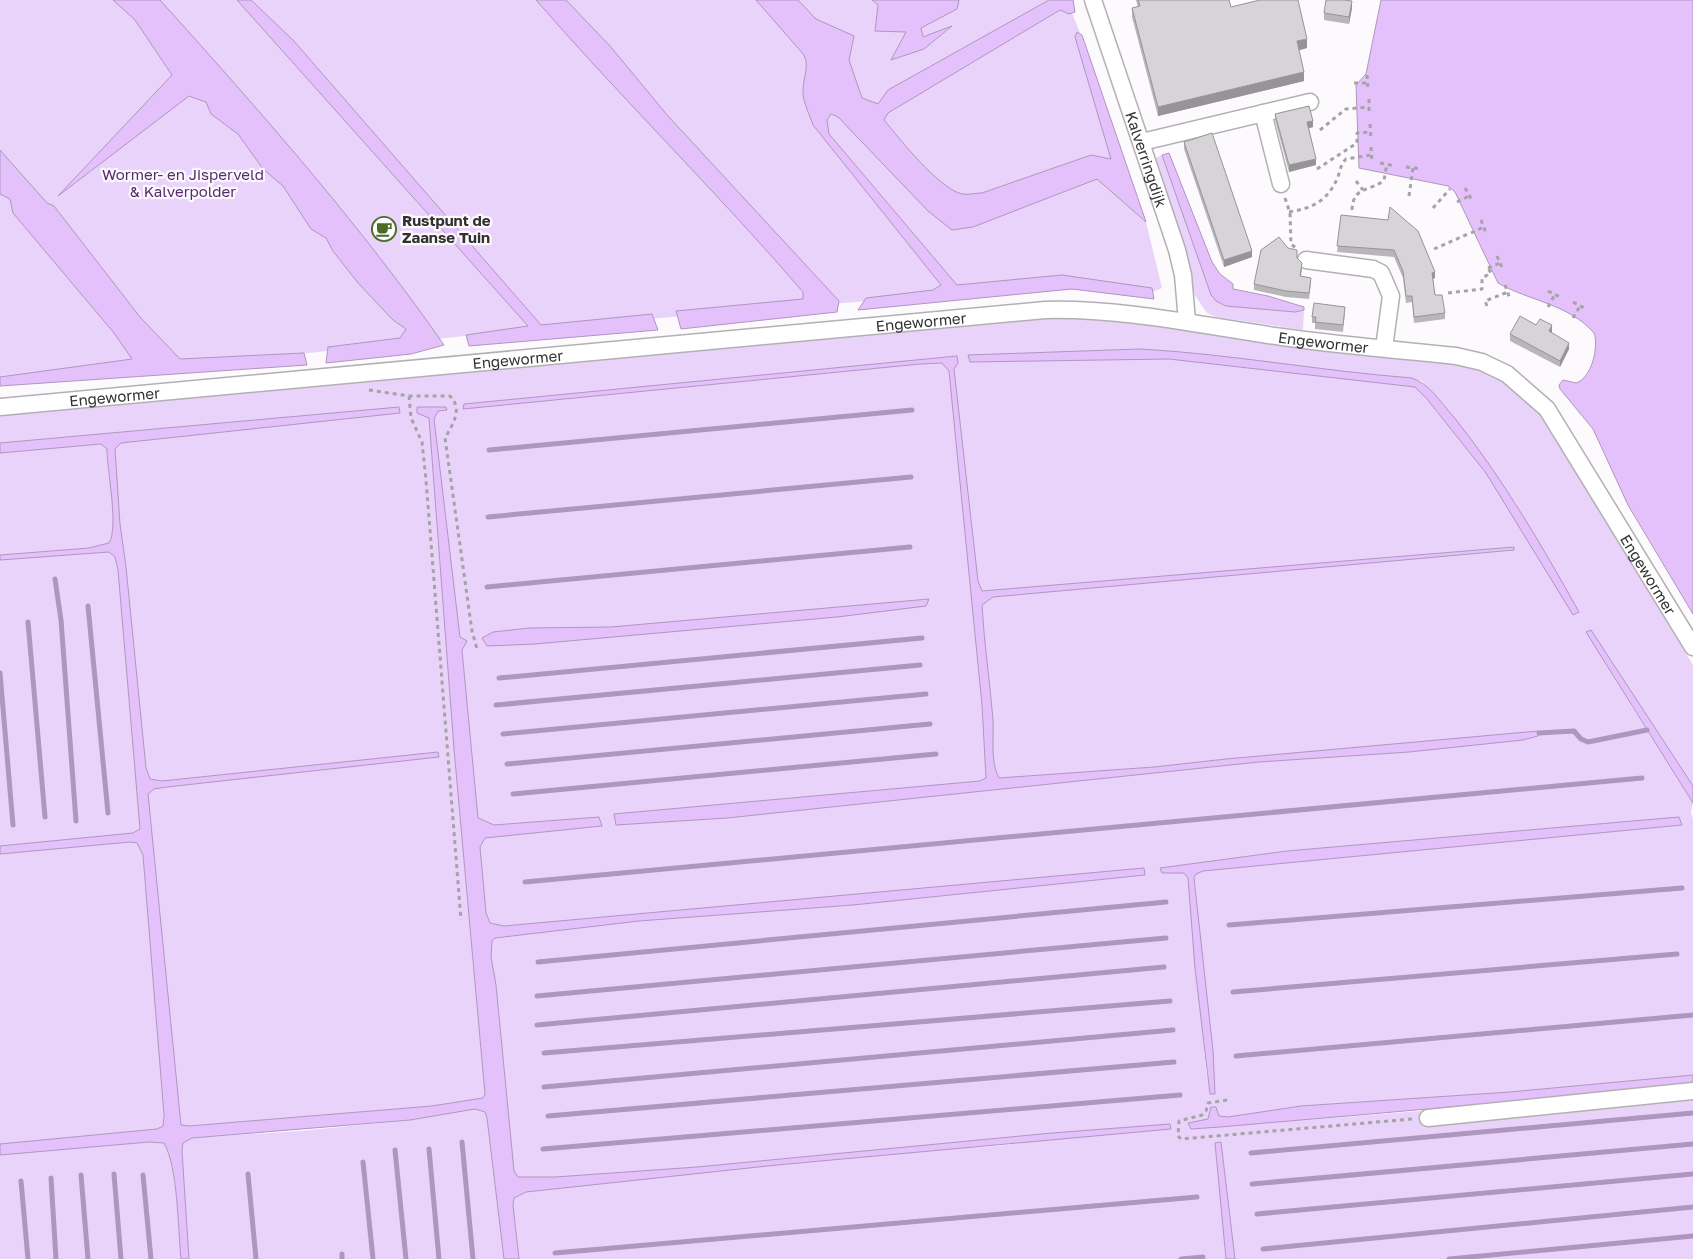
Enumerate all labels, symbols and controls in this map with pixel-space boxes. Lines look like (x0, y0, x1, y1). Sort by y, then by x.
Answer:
street label: Kalverringdijk (1122, 109, 1171, 210)
park label: Wormer- en Jisperveld & Kalverpolder (102, 165, 264, 200)
place label: Rustpunt de Zaanse Tuin (402, 211, 491, 246)
cafe icon: Rustpunt de Zaanse Tuin (371, 216, 397, 242)
street label: Engewormer (875, 308, 967, 335)
street label: Engewormer (1277, 328, 1370, 356)
street label: Engewormer (472, 346, 564, 372)
street label: Engewormer (68, 383, 161, 410)
street label: Engewormer (1617, 531, 1680, 618)

